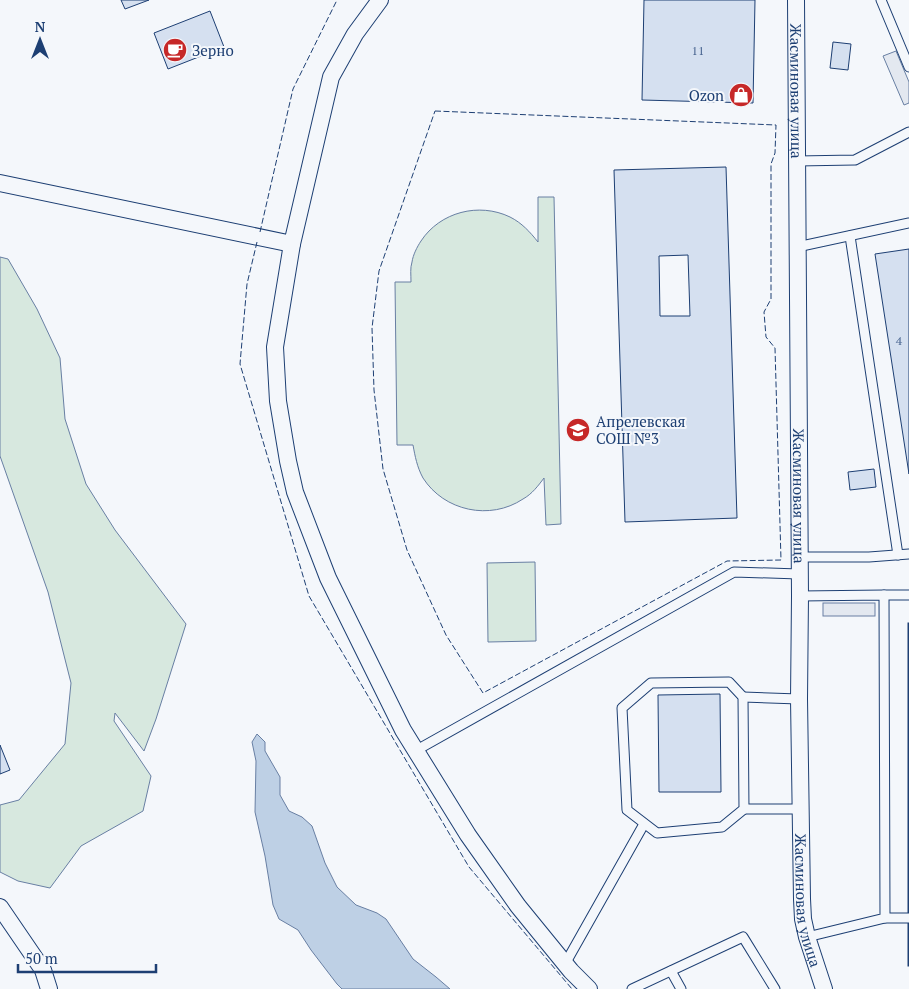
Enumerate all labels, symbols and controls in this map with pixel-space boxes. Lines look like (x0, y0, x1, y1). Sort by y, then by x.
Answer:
north arrow (15, 15, 65, 65)
text: N (35, 17, 46, 36)
street label: Жасминовая улица (786, 23, 807, 159)
cafe icon: Зерно (162, 37, 188, 63)
place label: Зерно (192, 40, 234, 60)
house number: 11 (692, 43, 704, 58)
shop icon: Ozon (728, 82, 754, 108)
place label: Ozon (689, 85, 724, 105)
house number: 4 (896, 333, 903, 348)
place label: Апрелевская СОШ №3 (596, 411, 685, 448)
school or university icon: Апрелевская СОШ №3 (565, 417, 591, 443)
street label: Жасминовая улица (789, 428, 810, 564)
street label: Жасминовая улица (791, 833, 826, 970)
scale bar (18, 942, 155, 974)
text: 50 m (25, 948, 58, 968)

